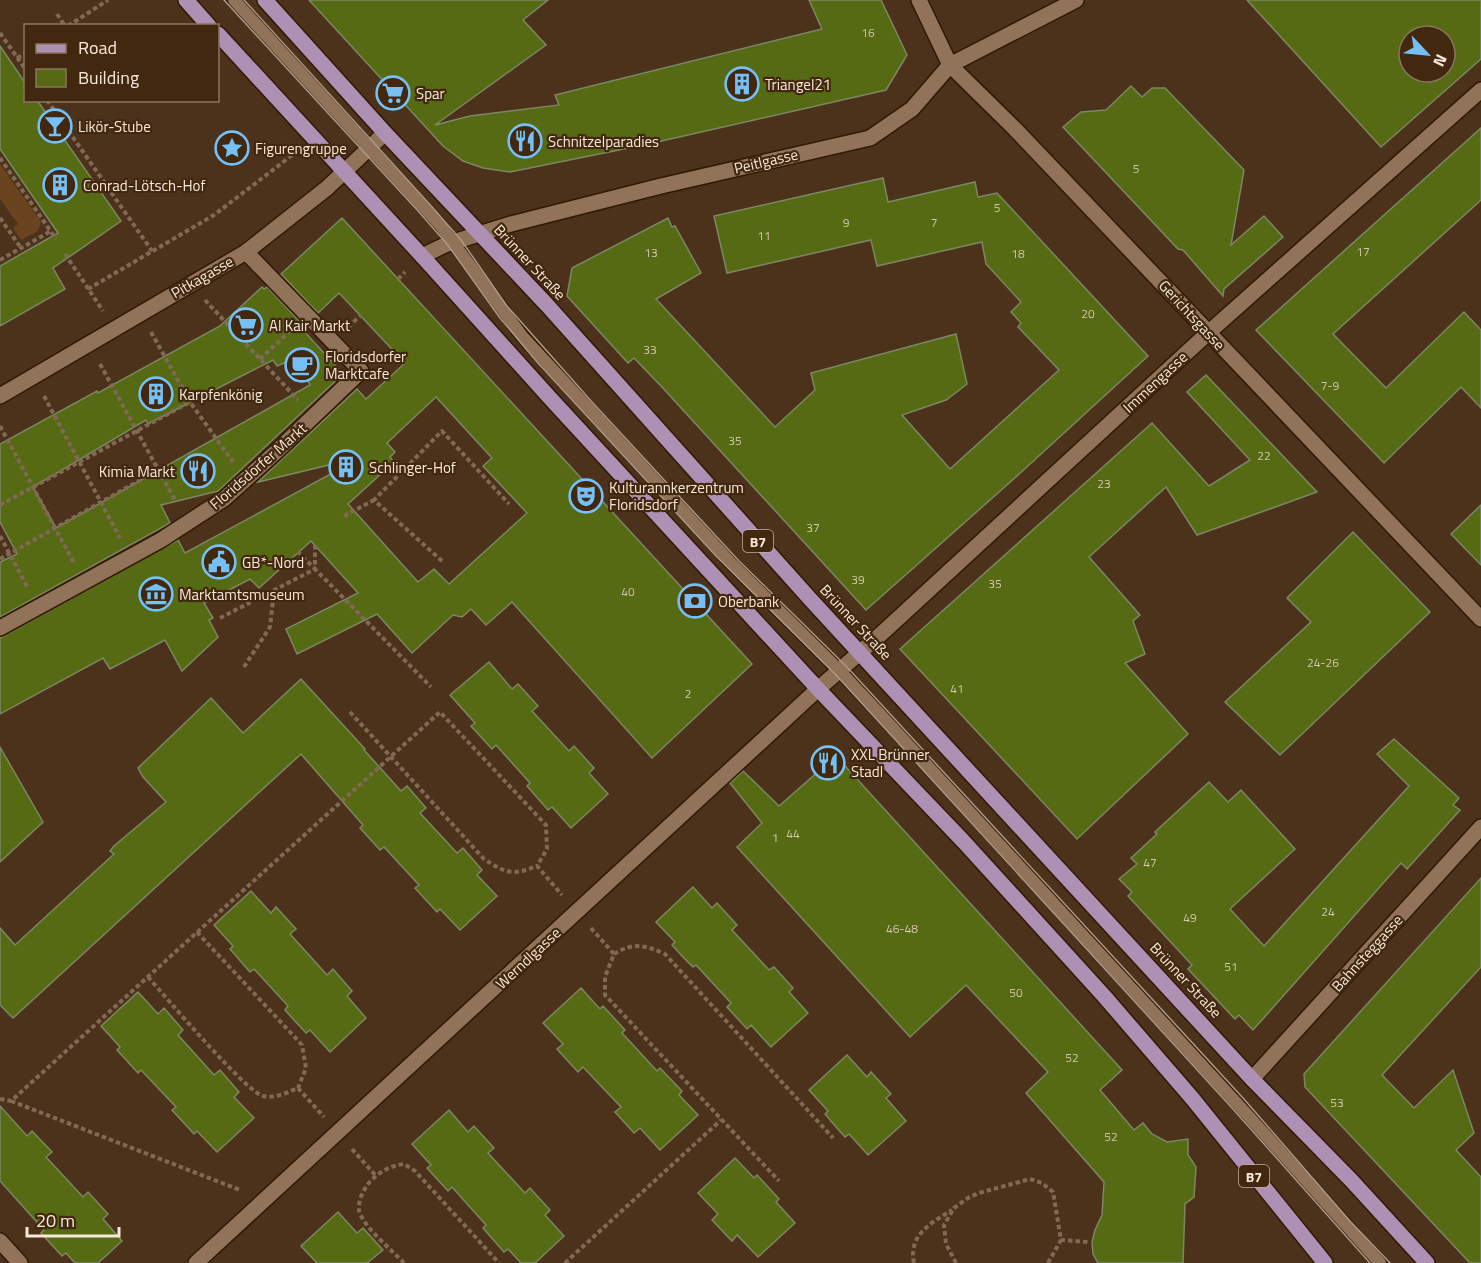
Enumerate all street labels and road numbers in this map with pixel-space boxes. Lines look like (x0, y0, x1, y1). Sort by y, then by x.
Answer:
street label: Peitlgasse (732, 142, 800, 180)
street label: Brünner Straße (489, 219, 571, 305)
street label: Pitkagasse (166, 250, 238, 304)
street label: Gerichtsgasse (1153, 275, 1231, 355)
street label: Immengasse (1117, 346, 1193, 418)
street label: Floridsdorfer Markt (204, 417, 312, 515)
road number: B7 (743, 530, 773, 552)
street label: Brünner Straße (815, 579, 897, 665)
street label: Bahnsteggasse (1326, 909, 1408, 997)
street label: Werndlgasse (490, 922, 566, 994)
street label: Brünner Straße (1145, 937, 1227, 1023)
road number: B7 (1239, 1165, 1269, 1187)

